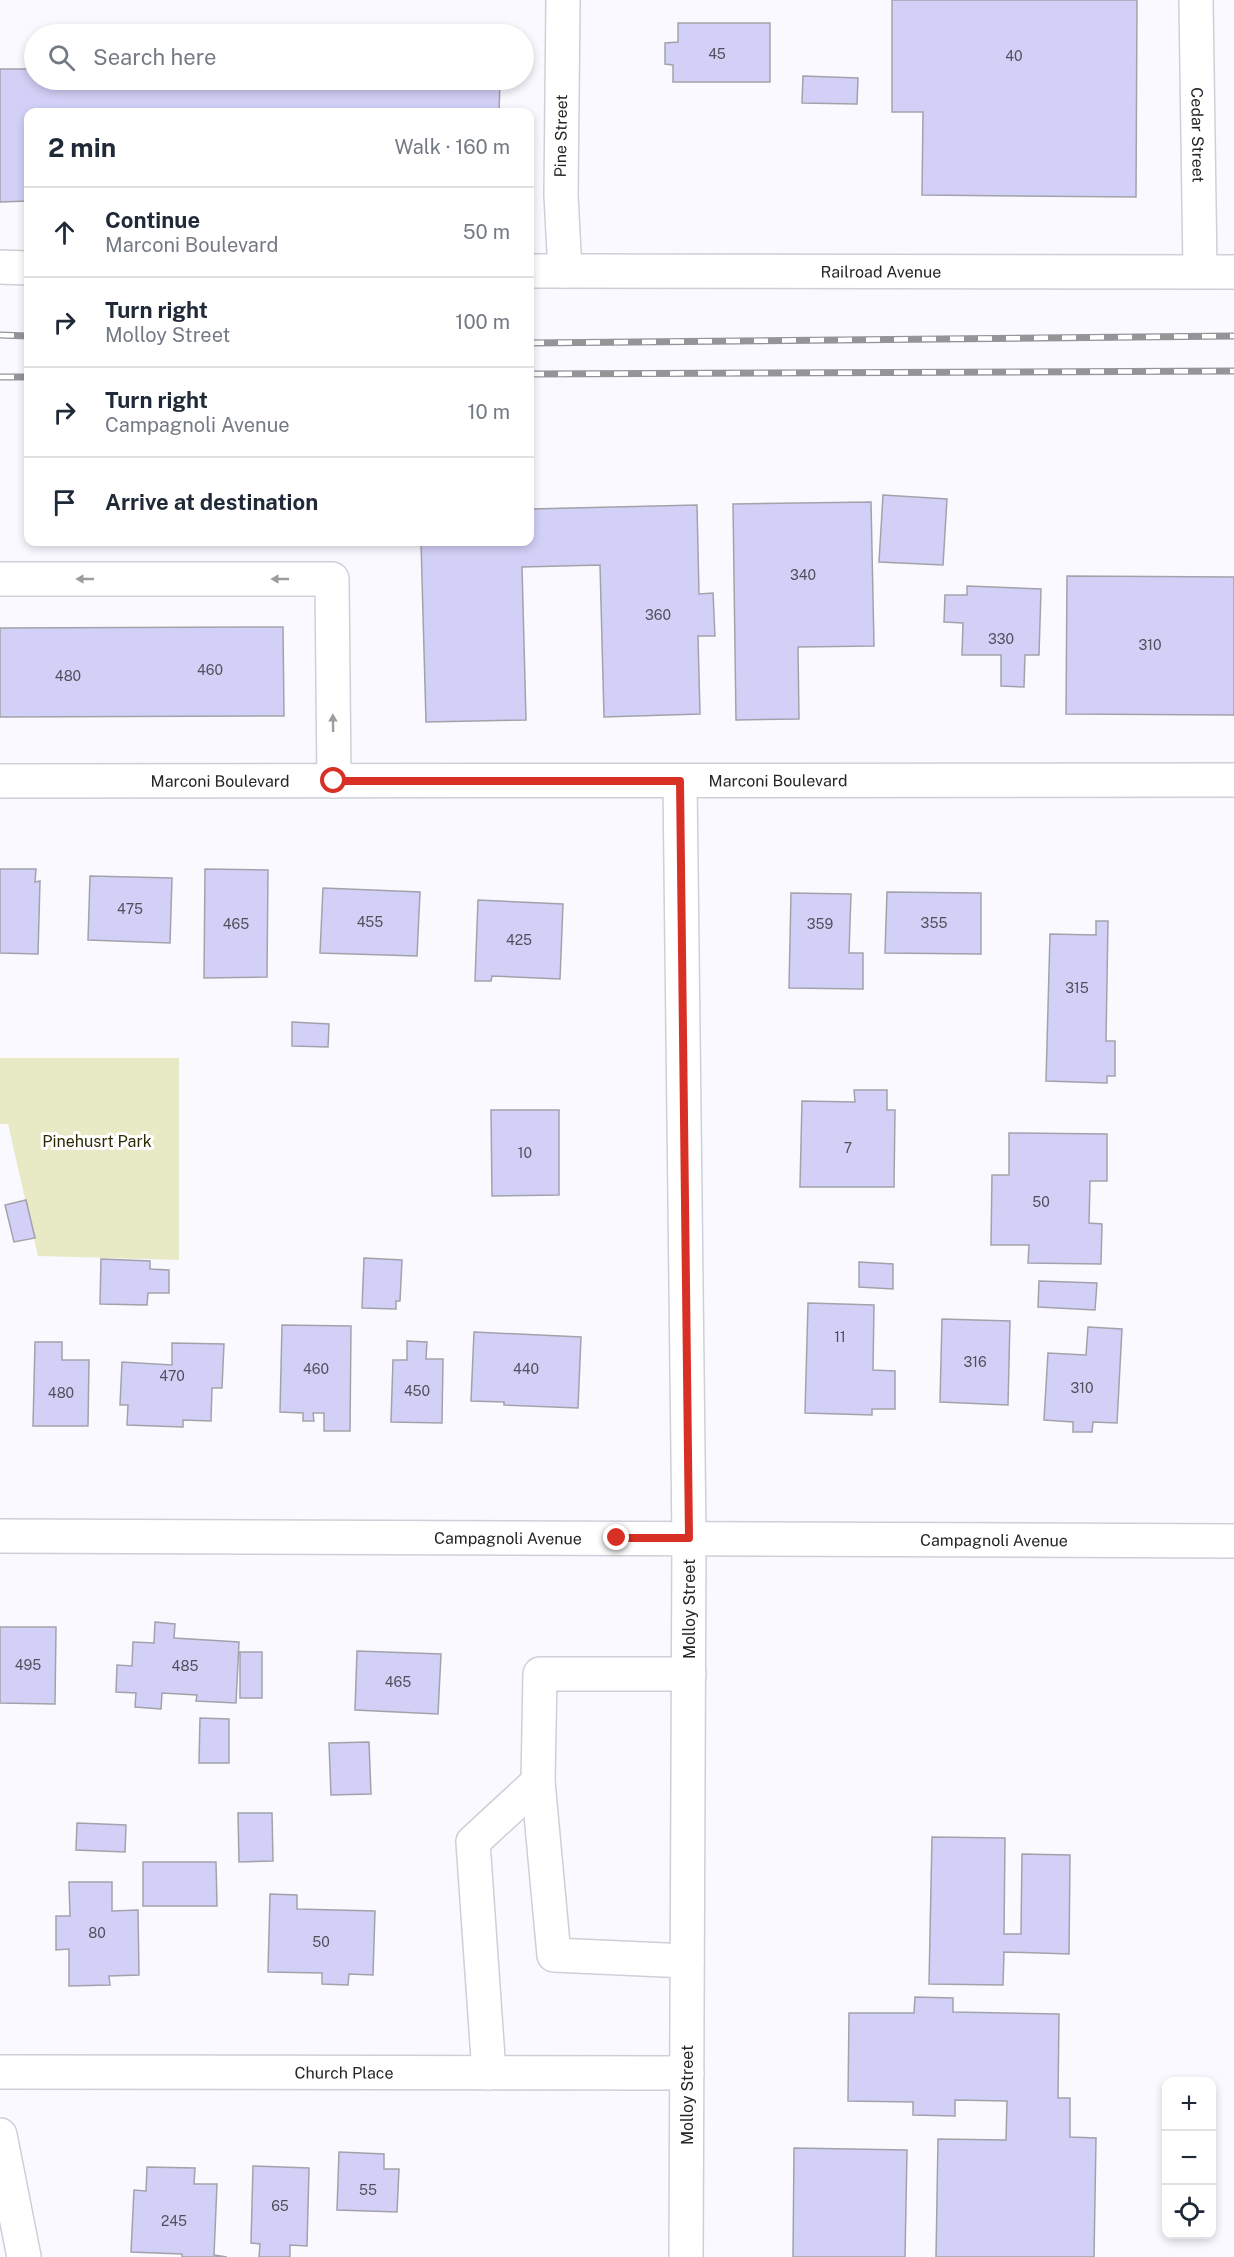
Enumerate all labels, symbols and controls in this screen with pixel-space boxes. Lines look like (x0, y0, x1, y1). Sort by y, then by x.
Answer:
search box (24, 24, 534, 90)
icon: search (45, 41, 78, 74)
text: Search here (93, 44, 217, 70)
house number: 45 (708, 46, 726, 62)
house number: 40 (1005, 48, 1023, 64)
street label: Cedar Street (1188, 87, 1208, 183)
street label: Pine Street (551, 94, 571, 178)
text: 2 min (48, 132, 116, 163)
text: Walk · 160 m (395, 135, 510, 159)
text: Continue (105, 207, 200, 233)
icon: ahead (48, 216, 81, 249)
text: 50 m (463, 220, 510, 244)
text: Marconi Boulevard (105, 233, 279, 257)
street label: Railroad Avenue (821, 262, 941, 281)
text: Turn right (105, 297, 208, 323)
icon: right (48, 306, 81, 339)
text: 100 m (455, 310, 510, 334)
text: Molloy Street (105, 323, 230, 347)
text: Turn right (105, 387, 208, 413)
icon: right (48, 396, 81, 429)
text: 10 m (467, 400, 510, 424)
text: Campagnoli Avenue (105, 413, 290, 437)
icon: arrive (48, 486, 81, 519)
text: Arrive at destination (105, 489, 318, 515)
house number: 340 (790, 567, 816, 583)
one-way arrow (76, 574, 95, 584)
one-way arrow (271, 574, 290, 584)
house number: 360 (645, 607, 671, 623)
house number: 330 (988, 631, 1014, 647)
house number: 310 (1138, 637, 1162, 653)
house number: 460 (197, 662, 223, 678)
house number: 480 (55, 668, 81, 684)
one-way arrow (329, 713, 338, 732)
route start (320, 767, 346, 793)
street label: Marconi Boulevard (151, 771, 289, 790)
street label: Marconi Boulevard (709, 771, 847, 790)
house number: 475 (117, 901, 143, 917)
house number: 455 (357, 914, 383, 930)
house number: 355 (921, 915, 947, 931)
house number: 465 (223, 916, 249, 932)
house number: 359 (807, 916, 834, 932)
house number: 425 (506, 932, 532, 948)
house number: 315 (1065, 980, 1089, 996)
park label: Pinehusrt Park (42, 1132, 152, 1151)
house number: 7 (844, 1140, 852, 1156)
house number: 10 (518, 1145, 532, 1161)
house number: 50 (1032, 1194, 1050, 1210)
house number: 11 (834, 1329, 846, 1345)
house number: 316 (963, 1354, 987, 1370)
house number: 460 (303, 1361, 329, 1377)
house number: 440 (513, 1361, 539, 1377)
house number: 470 (159, 1368, 185, 1384)
house number: 310 (1070, 1380, 1094, 1396)
house number: 450 (404, 1383, 430, 1399)
house number: 480 (48, 1385, 74, 1401)
route end (603, 1524, 629, 1550)
street label: Campagnoli Avenue (434, 1528, 582, 1548)
street label: Campagnoli Avenue (920, 1530, 1068, 1550)
street label: Molloy Street (680, 1559, 699, 1659)
house number: 495 (15, 1657, 41, 1673)
house number: 485 (172, 1658, 198, 1674)
house number: 465 (385, 1674, 411, 1690)
house number: 80 (88, 1925, 106, 1941)
house number: 50 (312, 1934, 330, 1950)
street label: Molloy Street (678, 2045, 697, 2145)
street label: Church Place (294, 2063, 394, 2082)
map controls (1162, 2077, 1216, 2239)
button: + (1162, 2077, 1216, 2131)
button: − (1162, 2131, 1216, 2185)
house number: 55 (359, 2182, 377, 2198)
button: locate (1162, 2185, 1216, 2239)
house number: 65 (271, 2198, 289, 2214)
house number: 245 (161, 2213, 187, 2229)

